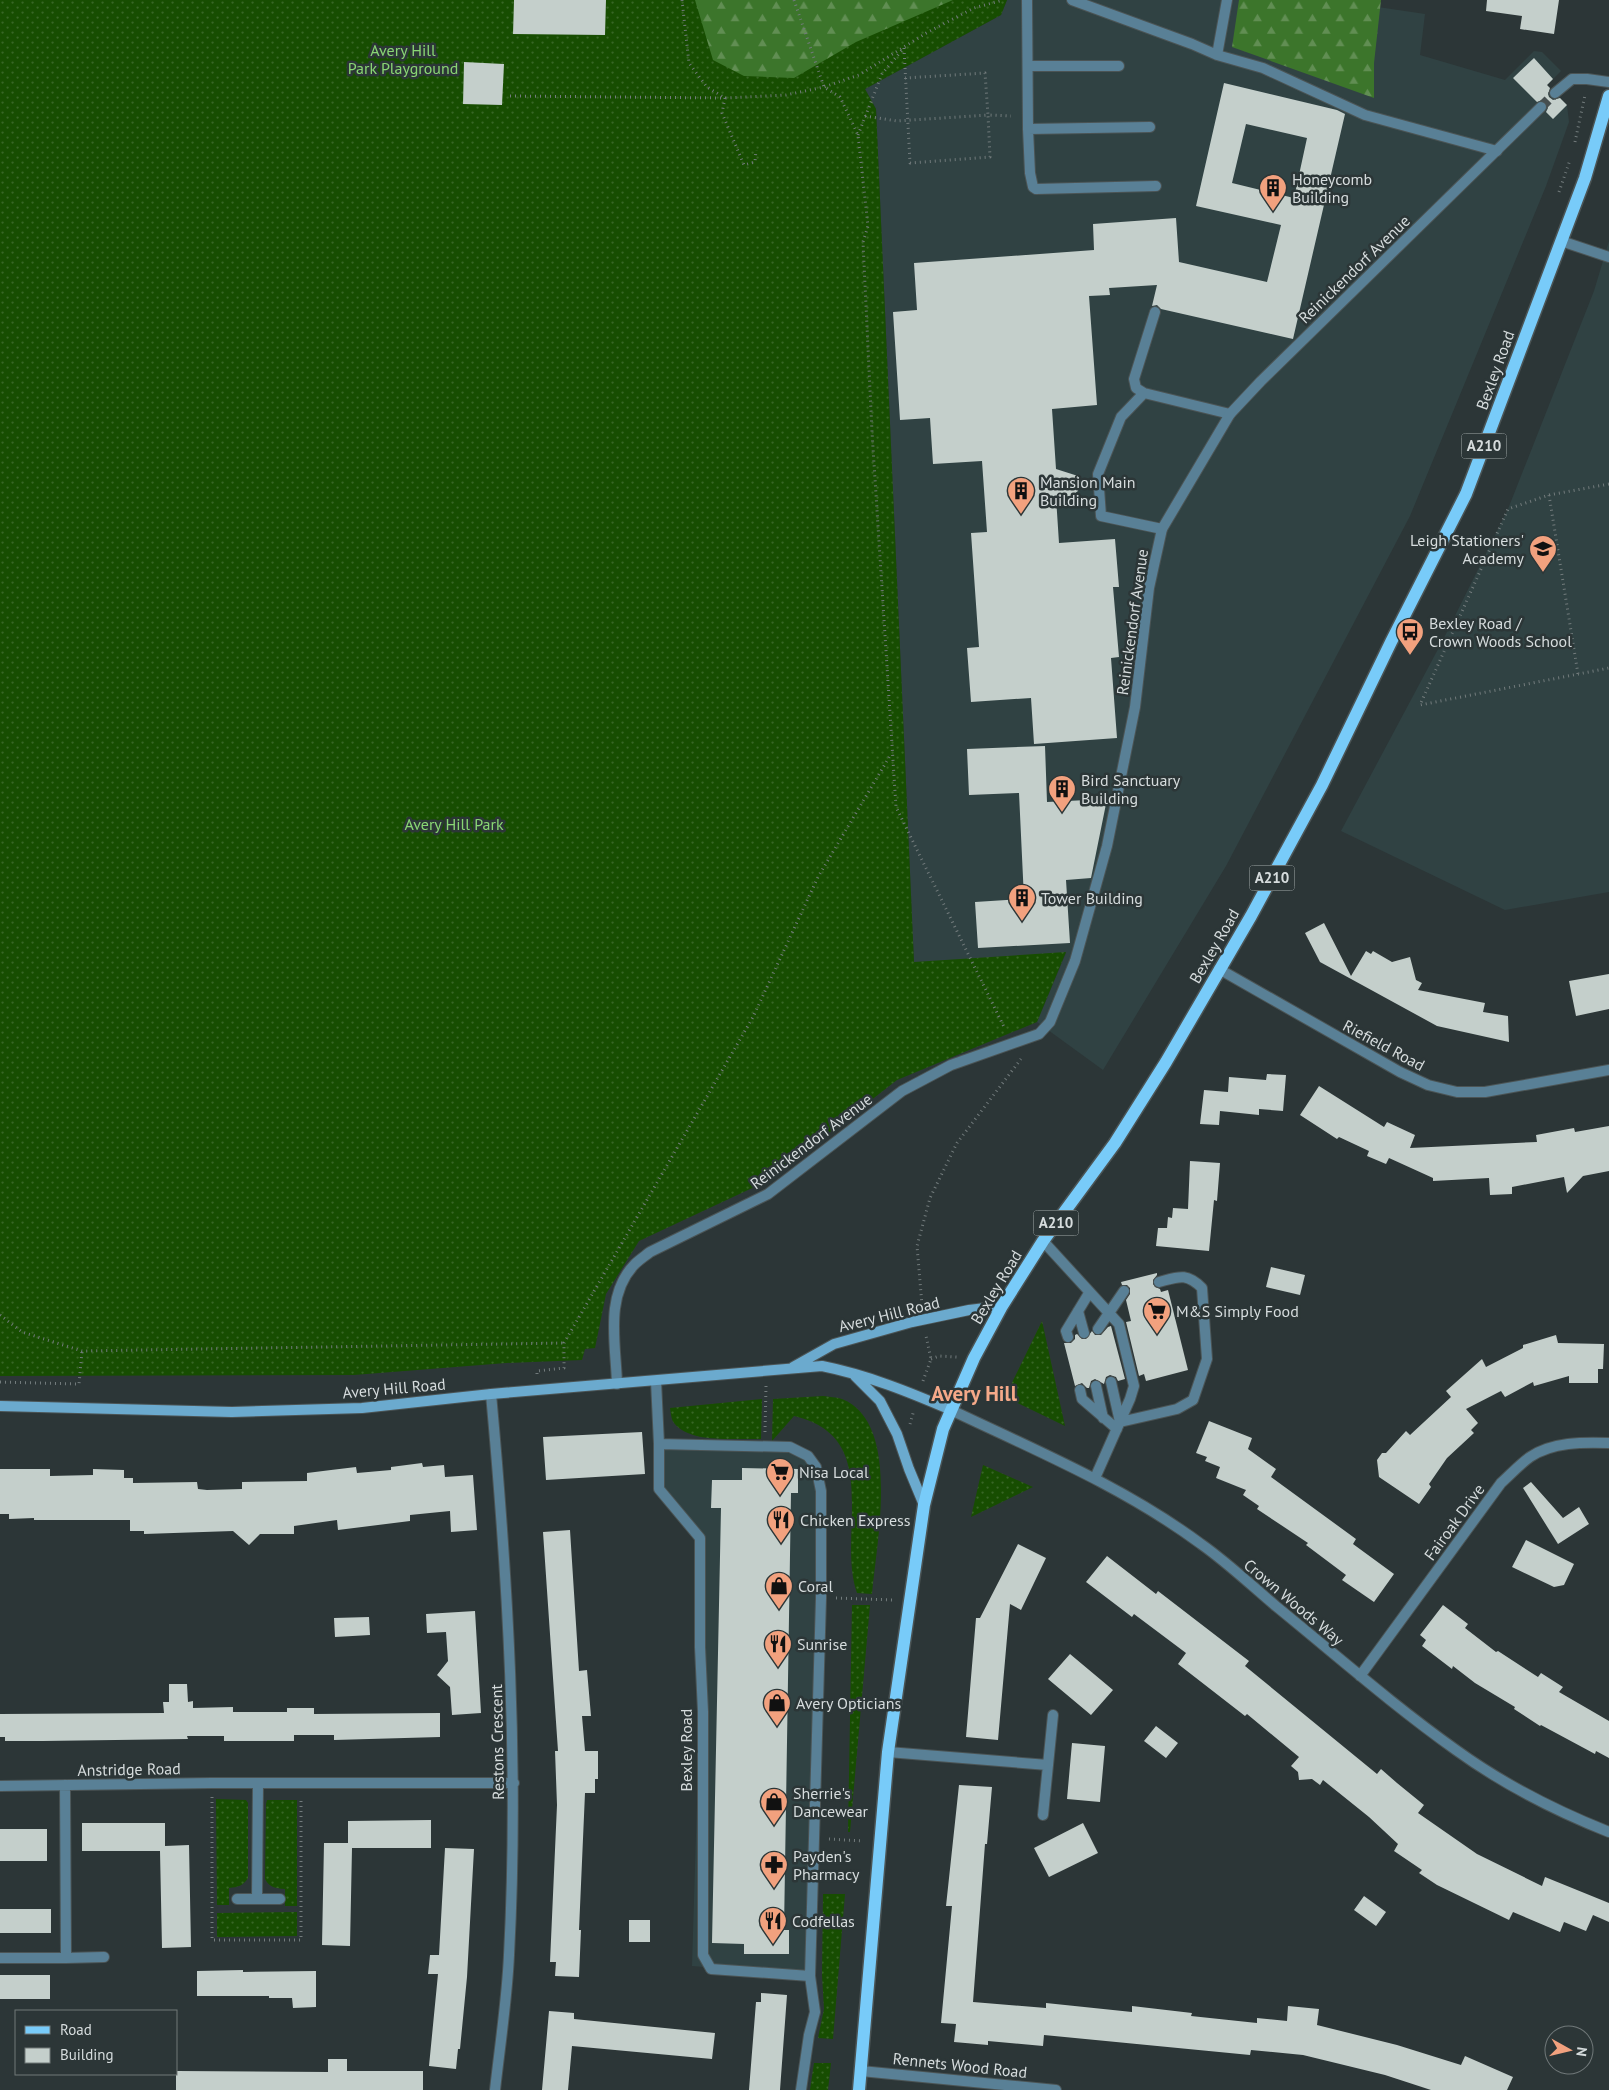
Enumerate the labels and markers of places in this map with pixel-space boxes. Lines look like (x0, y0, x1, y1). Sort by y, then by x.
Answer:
place label: Honeycomb Building (1292, 169, 1372, 207)
building icon: Honeycomb Building (1258, 173, 1288, 212)
place label: Mansion Main Building (1040, 472, 1136, 510)
building icon: Mansion Main Building (1006, 476, 1036, 515)
place label: Leigh Stationers' Academy (1410, 530, 1525, 568)
school or university icon: Leigh Stationers' Academy (1528, 534, 1558, 573)
place label: Bexley Road / Crown Woods School (1429, 613, 1572, 651)
bus stop icon: Bexley Road / Crown Woods School (1395, 617, 1425, 656)
place label: Bird Sanctuary Building (1081, 770, 1181, 808)
building icon: Bird Sanctuary Building (1047, 774, 1077, 813)
building icon: Tower Building (1007, 883, 1037, 922)
place label: Tower Building (1041, 888, 1143, 908)
supermarket icon: M&S Simply Food (1142, 1296, 1172, 1335)
place label: M&S Simply Food (1176, 1301, 1299, 1321)
supermarket icon: Nisa Local (765, 1457, 795, 1496)
place label: Nisa Local (799, 1462, 869, 1482)
restaurant icon: Chicken Express (766, 1505, 796, 1544)
place label: Chicken Express (800, 1510, 911, 1530)
shop icon: Coral (764, 1571, 794, 1610)
place label: Coral (798, 1576, 834, 1596)
restaurant icon: Sunrise (763, 1629, 793, 1668)
place label: Sunrise (797, 1634, 847, 1654)
shop icon: Avery Opticians (762, 1688, 792, 1727)
place label: Avery Opticians (796, 1693, 902, 1713)
place label: Sherrie's Dancewear (793, 1783, 869, 1821)
shop icon: Sherrie's Dancewear (759, 1787, 789, 1826)
place label: Payden's Pharmacy (793, 1846, 860, 1884)
pharmacy icon: Payden's Pharmacy (759, 1850, 789, 1889)
restaurant icon: Codfellas (758, 1906, 788, 1945)
place label: Codfellas (792, 1911, 855, 1931)

